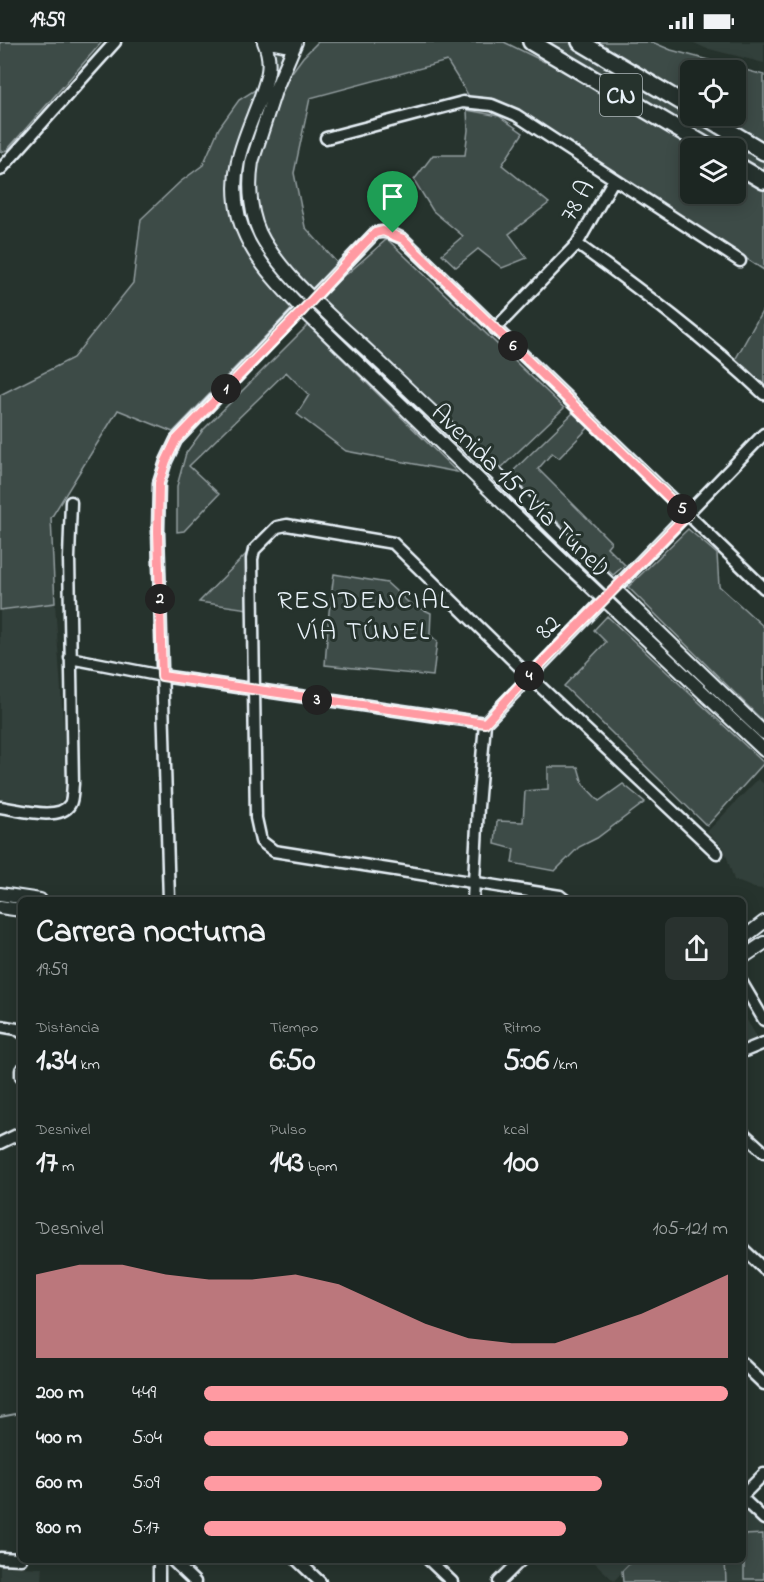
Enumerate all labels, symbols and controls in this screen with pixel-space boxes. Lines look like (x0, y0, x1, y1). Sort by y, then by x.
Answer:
text: 19:59 (30, 5, 65, 37)
map controls (680, 60, 746, 204)
button: locate (680, 60, 746, 126)
road number: CN (600, 74, 642, 116)
button: layers (680, 138, 746, 204)
pin (367, 171, 418, 233)
street label: 78 A (551, 173, 606, 230)
icon: arrive (376, 180, 409, 213)
pin: 6 (498, 331, 528, 361)
text: 6 (509, 334, 517, 358)
pin: 1 (211, 374, 241, 404)
text: 1 (223, 377, 229, 401)
street label: Avenida 15 (Vía Túnel) (421, 396, 617, 587)
pin: 5 (667, 494, 697, 524)
text: 5 (677, 497, 687, 521)
district label: RESIDENCIAL VÍA TÚNEL (277, 582, 451, 652)
pin: 2 (145, 584, 175, 614)
text: 2 (156, 587, 164, 611)
street label: 82 (528, 607, 571, 650)
pin: 4 (514, 661, 544, 691)
text: 4 (526, 664, 532, 688)
pin: 3 (302, 685, 332, 715)
text: 3 (314, 688, 320, 712)
text: Carrera nocturna (36, 909, 266, 957)
button: share (665, 917, 728, 980)
text: 19:59 (36, 956, 68, 985)
text: Distancia (36, 1016, 99, 1040)
text: Tiempo (270, 1016, 318, 1040)
text: Ritmo (503, 1016, 541, 1040)
text: 1.34 (36, 1040, 76, 1084)
text: 6:50 (270, 1040, 316, 1084)
text: 5:06 (503, 1040, 549, 1084)
text: km (76, 1053, 100, 1077)
text: /km (549, 1053, 578, 1077)
text: Desnivel (36, 1118, 90, 1142)
text: Pulso (270, 1118, 306, 1142)
text: kcal (503, 1118, 529, 1142)
text: 17 (36, 1142, 58, 1186)
text: 143 (270, 1142, 304, 1186)
text: 100 (503, 1142, 539, 1186)
text: m (58, 1155, 74, 1179)
text: bpm (304, 1155, 338, 1179)
text: Desnivel (36, 1215, 104, 1244)
text: 105–121 m (653, 1215, 728, 1244)
text: 200 m (36, 1379, 84, 1408)
text: 4:49 (132, 1379, 156, 1408)
text: 400 m (36, 1424, 82, 1453)
text: 5:04 (132, 1424, 162, 1453)
text: 600 m (36, 1469, 83, 1498)
text: 5:09 (132, 1469, 160, 1498)
text: 800 m (36, 1514, 81, 1543)
text: 5:17 (132, 1514, 160, 1543)

